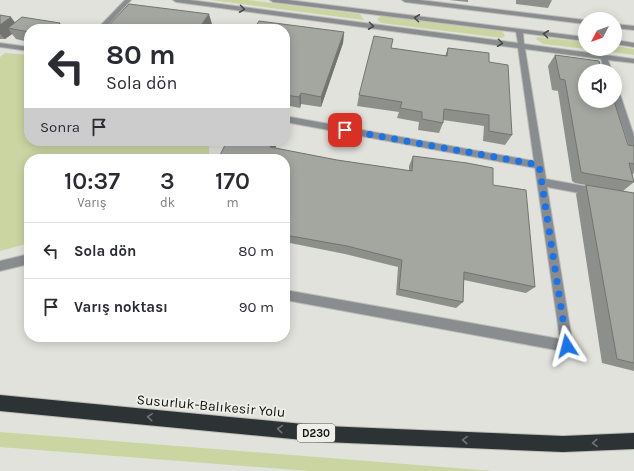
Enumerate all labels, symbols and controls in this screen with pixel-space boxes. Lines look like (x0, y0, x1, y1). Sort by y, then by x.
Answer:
one-way arrow (239, 4, 245, 13)
north arrow (578, 12, 622, 56)
map controls (578, 12, 622, 108)
one-way arrow (414, 14, 420, 23)
one-way arrow (368, 22, 374, 31)
one-way arrow (543, 30, 549, 39)
text: 80 m (106, 38, 175, 71)
one-way arrow (497, 38, 503, 47)
icon: left (40, 40, 92, 92)
button: sound (578, 64, 622, 108)
text: Sola dön (106, 72, 177, 94)
pin (328, 113, 362, 147)
icon: arrive (88, 116, 110, 138)
text: Sonra (40, 118, 80, 136)
icon: arrive (334, 119, 356, 141)
text: 10:37 (64, 167, 120, 195)
text: 3 (160, 167, 175, 195)
text: 170 (215, 167, 250, 195)
text: Varış (77, 195, 107, 210)
text: dk (160, 195, 175, 210)
text: m (226, 195, 239, 210)
icon: left (40, 240, 62, 262)
text: Sola dön (74, 242, 136, 260)
text: 80 m (238, 242, 274, 260)
icon: arrive (40, 296, 62, 318)
text: Varış noktası (74, 298, 168, 316)
text: 90 m (239, 298, 274, 316)
position arrow (546, 325, 588, 367)
street label: Susurluk-Balıkesir Yolu (136, 391, 286, 421)
one-way arrow (147, 413, 153, 422)
road number: D230 (297, 424, 335, 442)
one-way arrow (276, 425, 283, 434)
one-way arrow (462, 436, 468, 444)
one-way arrow (592, 439, 598, 447)

